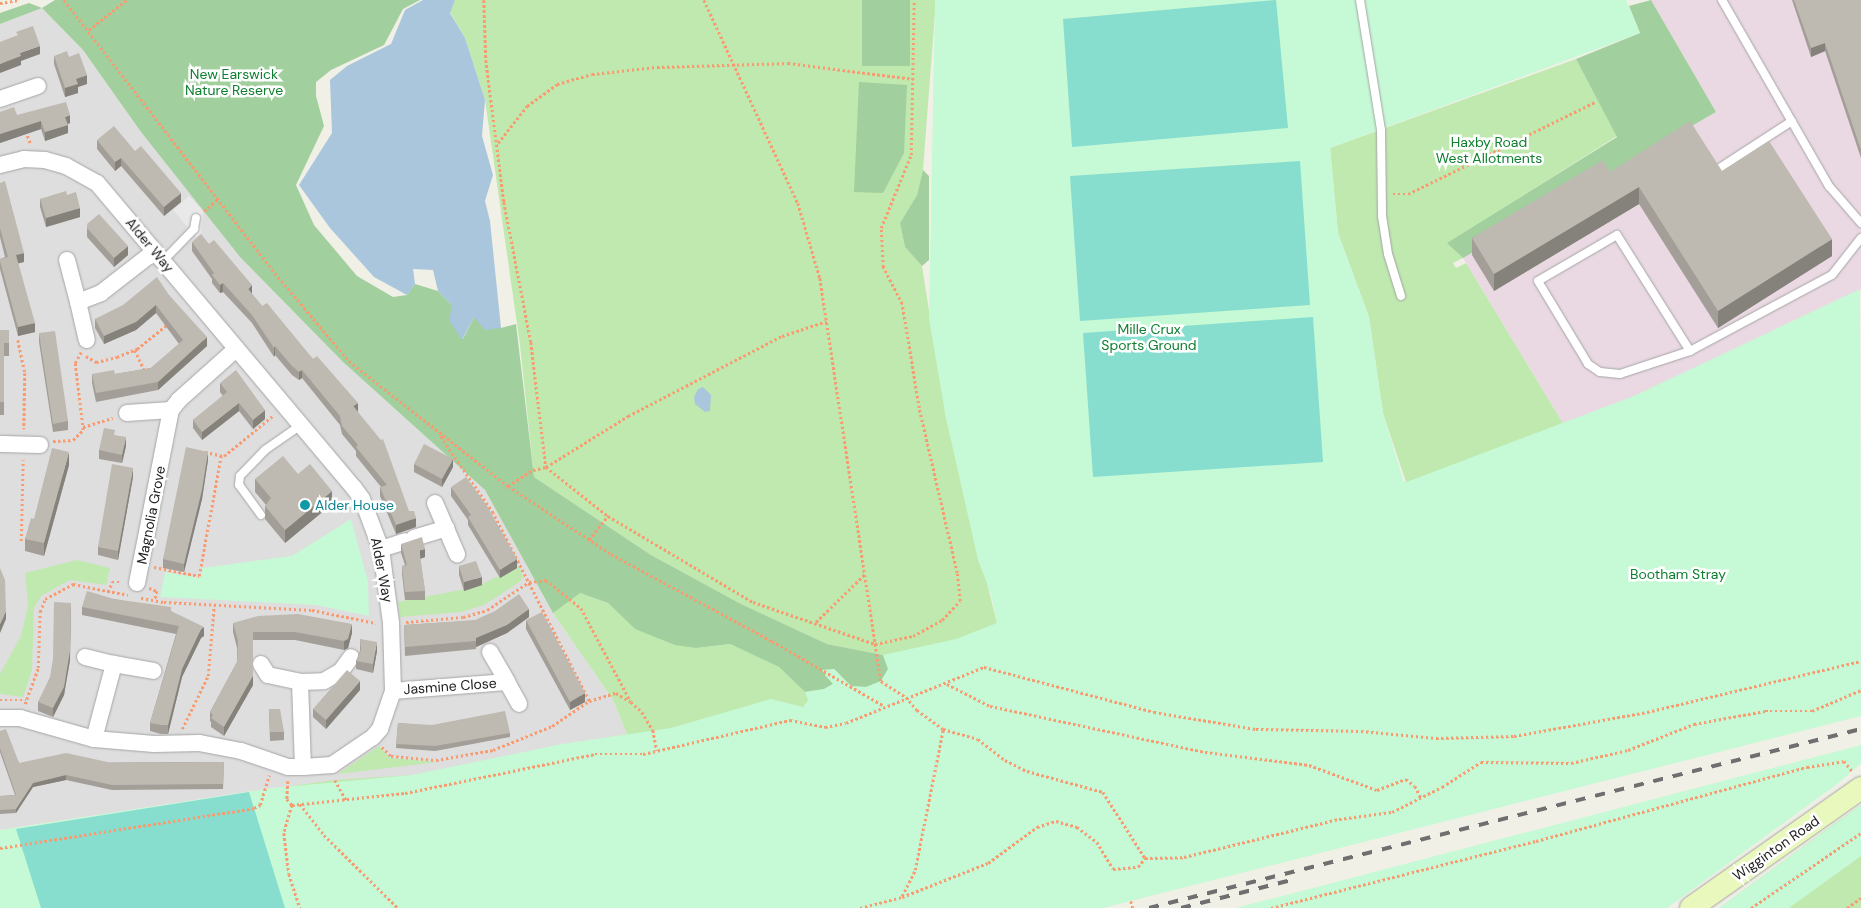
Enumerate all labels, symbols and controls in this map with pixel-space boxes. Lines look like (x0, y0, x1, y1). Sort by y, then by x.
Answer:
park label: New Earswick Nature Reserve (185, 66, 283, 98)
park label: Haxby Road West Allotments (1436, 134, 1542, 166)
street label: Alder Way (122, 214, 178, 276)
park label: Mille Crux Sports Ground (1101, 321, 1197, 354)
street label: Magnolia Grove (133, 464, 169, 566)
place label: Alder House (315, 497, 394, 513)
marker: Alder House (299, 499, 311, 511)
street label: Alder Way (367, 536, 397, 604)
park label: Bootham Stray (1630, 566, 1726, 582)
street label: Jasmine Close (403, 674, 497, 698)
street label: Wigginton Road (1729, 812, 1823, 884)

